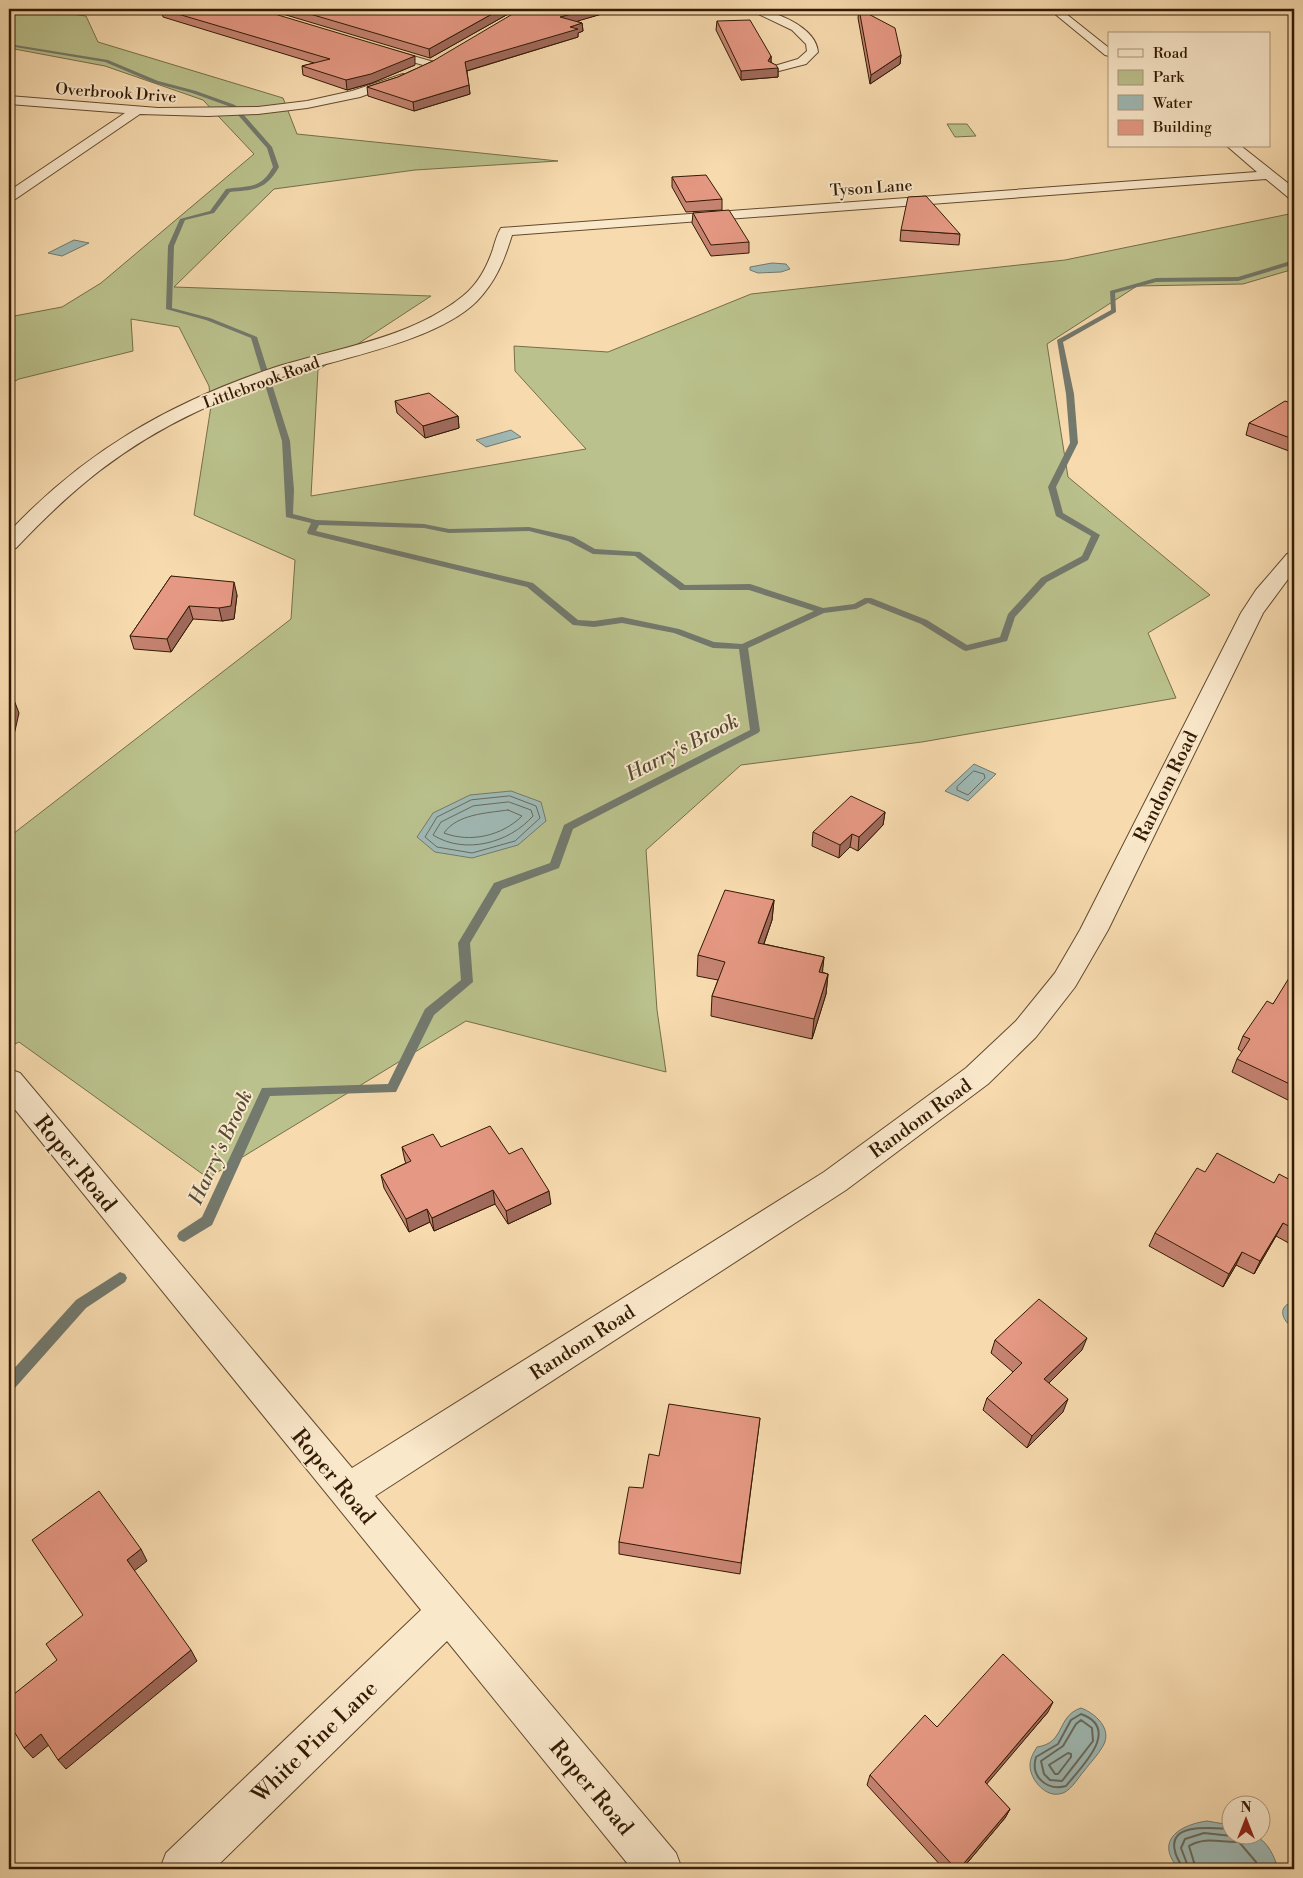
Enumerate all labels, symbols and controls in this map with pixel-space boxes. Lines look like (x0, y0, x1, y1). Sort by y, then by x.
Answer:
legend (1108, 32, 1270, 148)
text: Road (1153, 44, 1188, 63)
text: Park (1153, 68, 1185, 87)
street label: Overbrook Drive (55, 79, 177, 107)
text: Water (1152, 94, 1193, 113)
text: Building (1152, 118, 1212, 137)
street label: Tyson Lane (829, 175, 913, 201)
street label: Littlebrook Road (200, 353, 322, 413)
water label: Harry's Brook (621, 709, 743, 788)
street label: Random Road (1129, 727, 1203, 846)
street label: Random Road (865, 1074, 977, 1164)
water label: Harry's Brook (184, 1086, 259, 1210)
street label: Roper Road (28, 1110, 122, 1218)
street label: Random Road (525, 1300, 640, 1386)
street label: Roper Road (285, 1424, 381, 1531)
street label: White Pine Lane (246, 1675, 384, 1810)
street label: Roper Road (543, 1735, 639, 1842)
north arrow (1220, 1796, 1270, 1846)
text: N (1240, 1799, 1252, 1817)

